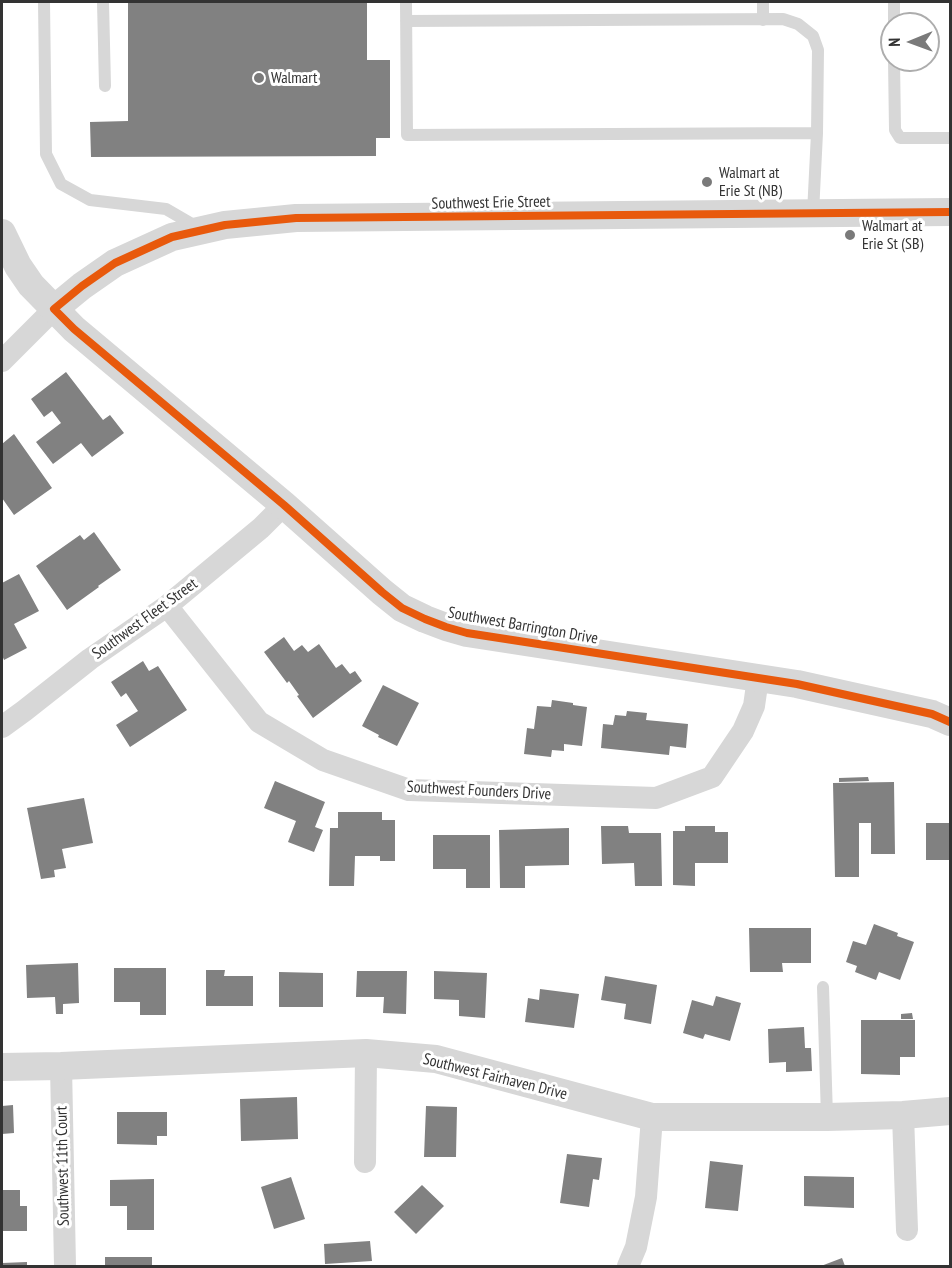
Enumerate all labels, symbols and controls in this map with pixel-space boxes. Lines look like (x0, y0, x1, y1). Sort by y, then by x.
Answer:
north arrow (880, 12, 940, 72)
text: N (884, 38, 904, 47)
place label: Walmart (271, 68, 317, 88)
marker: Walmart (252, 71, 266, 85)
place label: Walmart at Erie St (NB) (719, 163, 782, 201)
marker: Walmart at Erie St (NB) (700, 175, 714, 189)
street label: Southwest Erie Street (431, 192, 551, 214)
place label: Walmart at Erie St (SB) (862, 216, 923, 254)
marker: Walmart at Erie St (SB) (843, 228, 857, 242)
street label: Southwest Fleet Street (89, 574, 201, 664)
street label: Southwest Barrington Drive (446, 603, 600, 649)
street label: Southwest Founders Drive (406, 778, 552, 804)
street label: Southwest Fairhaven Drive (421, 1050, 569, 1104)
street label: Southwest 11th Court (52, 1106, 74, 1226)

